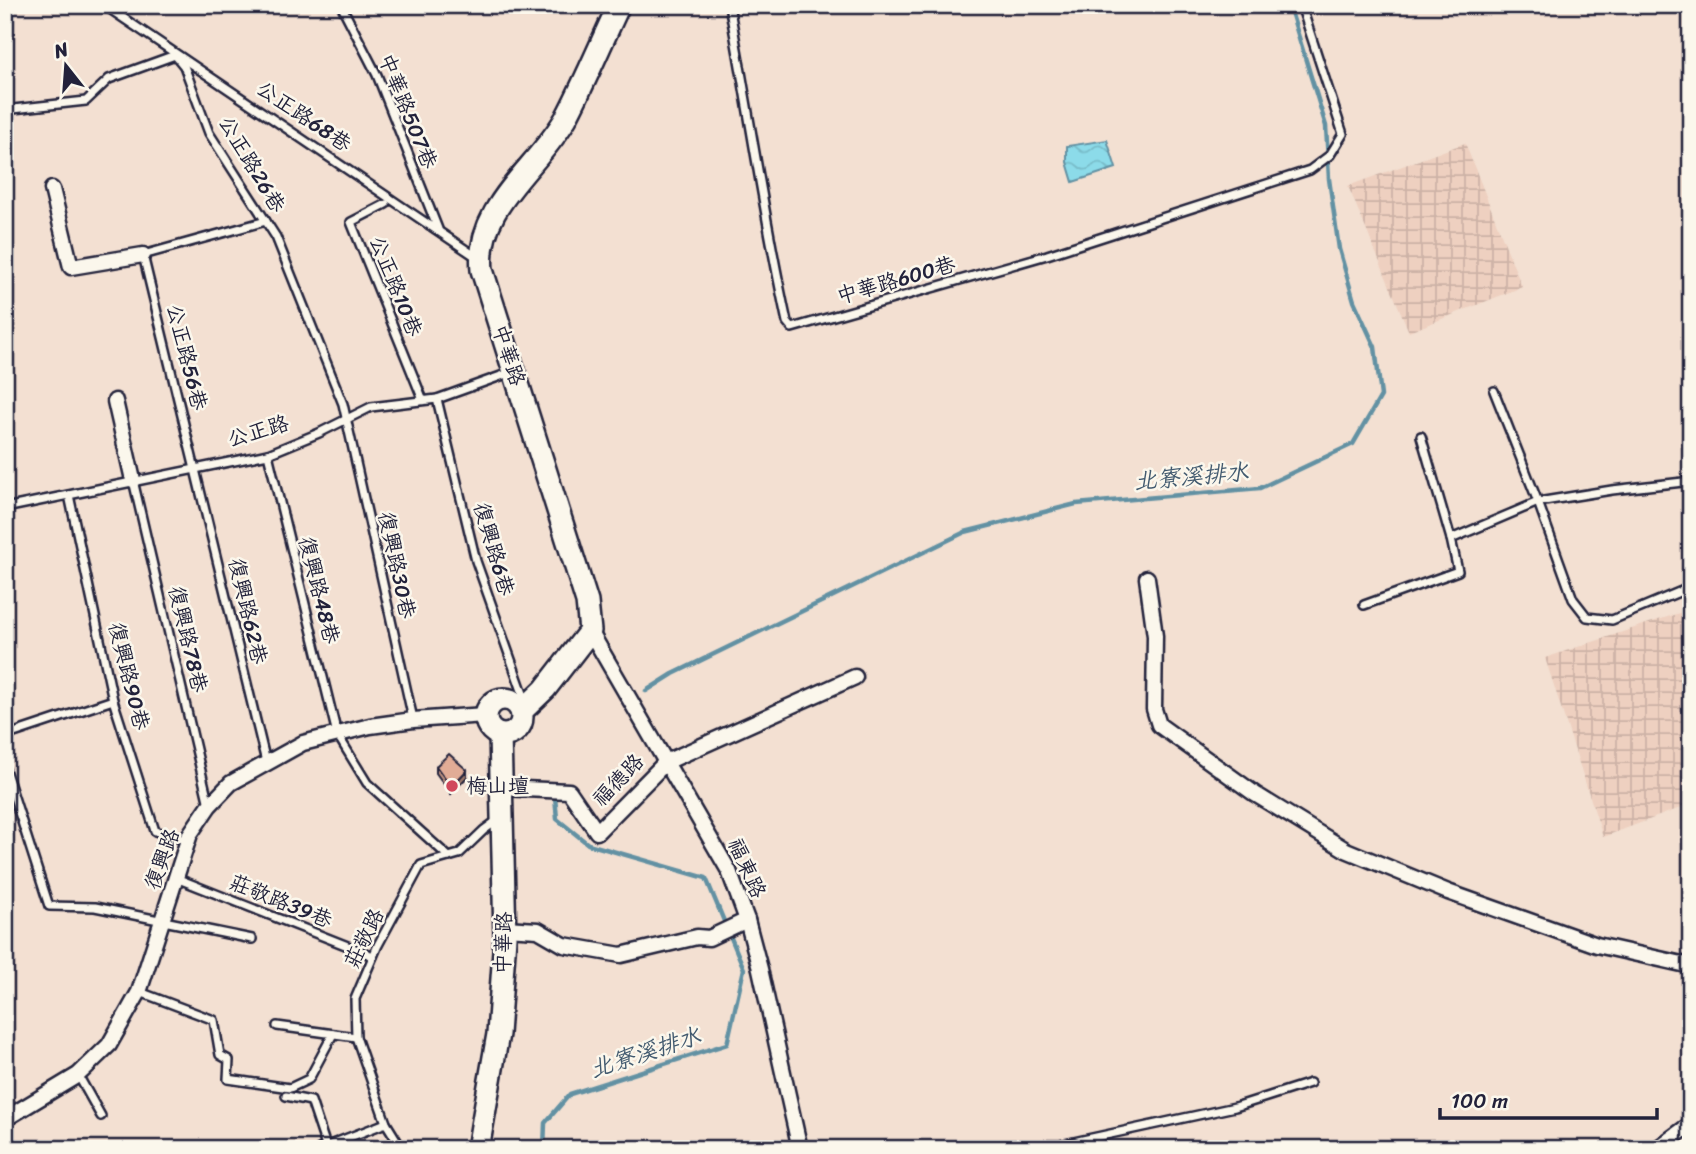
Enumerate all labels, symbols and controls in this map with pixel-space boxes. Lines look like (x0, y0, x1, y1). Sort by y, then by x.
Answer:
north arrow (32, 32, 102, 102)
text: N (49, 32, 73, 68)
street label: 中華路507巷 (368, 47, 448, 175)
street label: 公正路68巷 (248, 70, 360, 162)
street label: 公正路26巷 (208, 108, 296, 220)
street label: 公正路10巷 (358, 230, 434, 342)
street label: 中華路600巷 (832, 245, 960, 315)
street label: 公正路56巷 (155, 300, 219, 414)
street label: 中華路 (481, 319, 537, 391)
street label: 公正路 (222, 404, 294, 458)
water label: 北寮溪排水 (1132, 451, 1251, 502)
street label: 復興路6巷 (463, 498, 525, 600)
street label: 復興路30巷 (367, 508, 427, 622)
street label: 復興路48巷 (287, 532, 351, 648)
street label: 復興路62巷 (217, 554, 279, 668)
street label: 復興路78巷 (157, 582, 219, 696)
street label: 復興路90巷 (97, 618, 161, 734)
street label: 福德路 (582, 744, 654, 816)
place label: 梅山壇 (466, 767, 529, 805)
marker: 梅山壇 (444, 778, 460, 794)
street label: 復興路 (133, 823, 191, 895)
street label: 福東路 (717, 831, 777, 905)
street label: 莊敬路39巷 (224, 863, 338, 939)
street label: 莊敬路 (333, 901, 395, 975)
street label: 中華路 (483, 911, 523, 975)
water label: 北寮溪排水 (584, 1015, 707, 1090)
scale bar (1440, 1077, 1658, 1121)
text: 100 m (1451, 1082, 1508, 1120)

